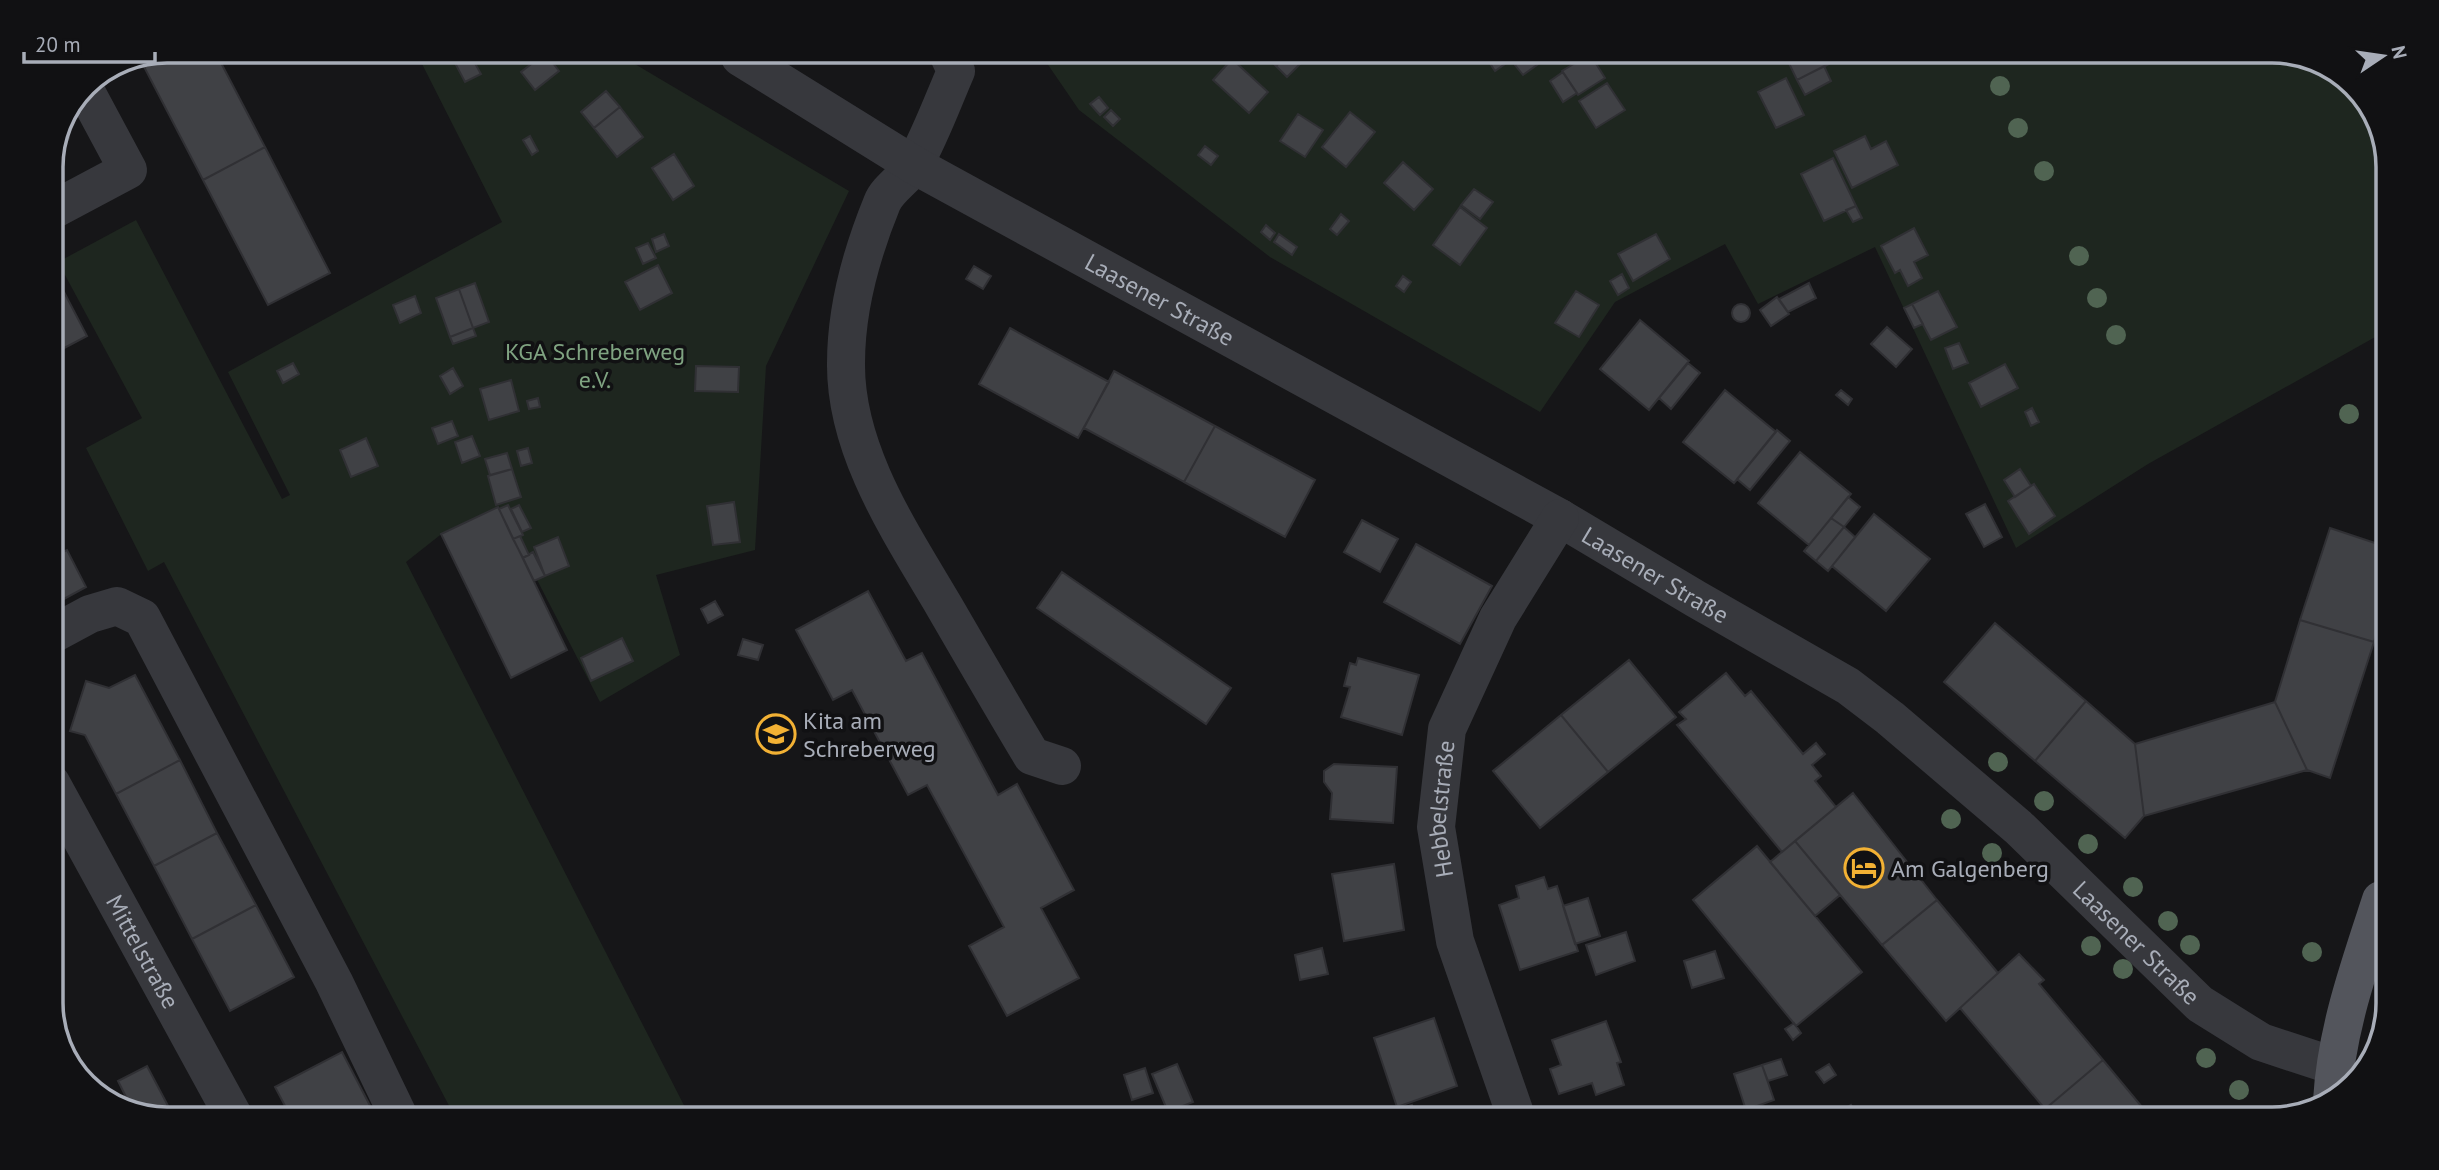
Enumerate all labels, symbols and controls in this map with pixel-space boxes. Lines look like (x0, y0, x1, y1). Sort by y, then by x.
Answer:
scale bar (24, 21, 156, 65)
north arrow (2348, 21, 2418, 91)
text: 20 m (35, 31, 81, 58)
text: N (2386, 43, 2413, 61)
street label: Laasener Straße (1080, 246, 1240, 353)
park label: KGA Schreberweg e.V. (505, 336, 685, 395)
street label: Laasener Straße (1576, 519, 1734, 630)
place label: Kita am Schreberweg (803, 705, 936, 764)
school or university icon: Kita am Schreberweg (755, 713, 797, 755)
street label: Hebbelstraße (1420, 739, 1461, 880)
hotel icon: Am Galgenberg (1843, 847, 1885, 889)
place label: Am Galgenberg (1891, 853, 2049, 884)
street label: Laasener Straße (2067, 874, 2207, 1011)
street label: Mittelstraße (100, 889, 187, 1014)

